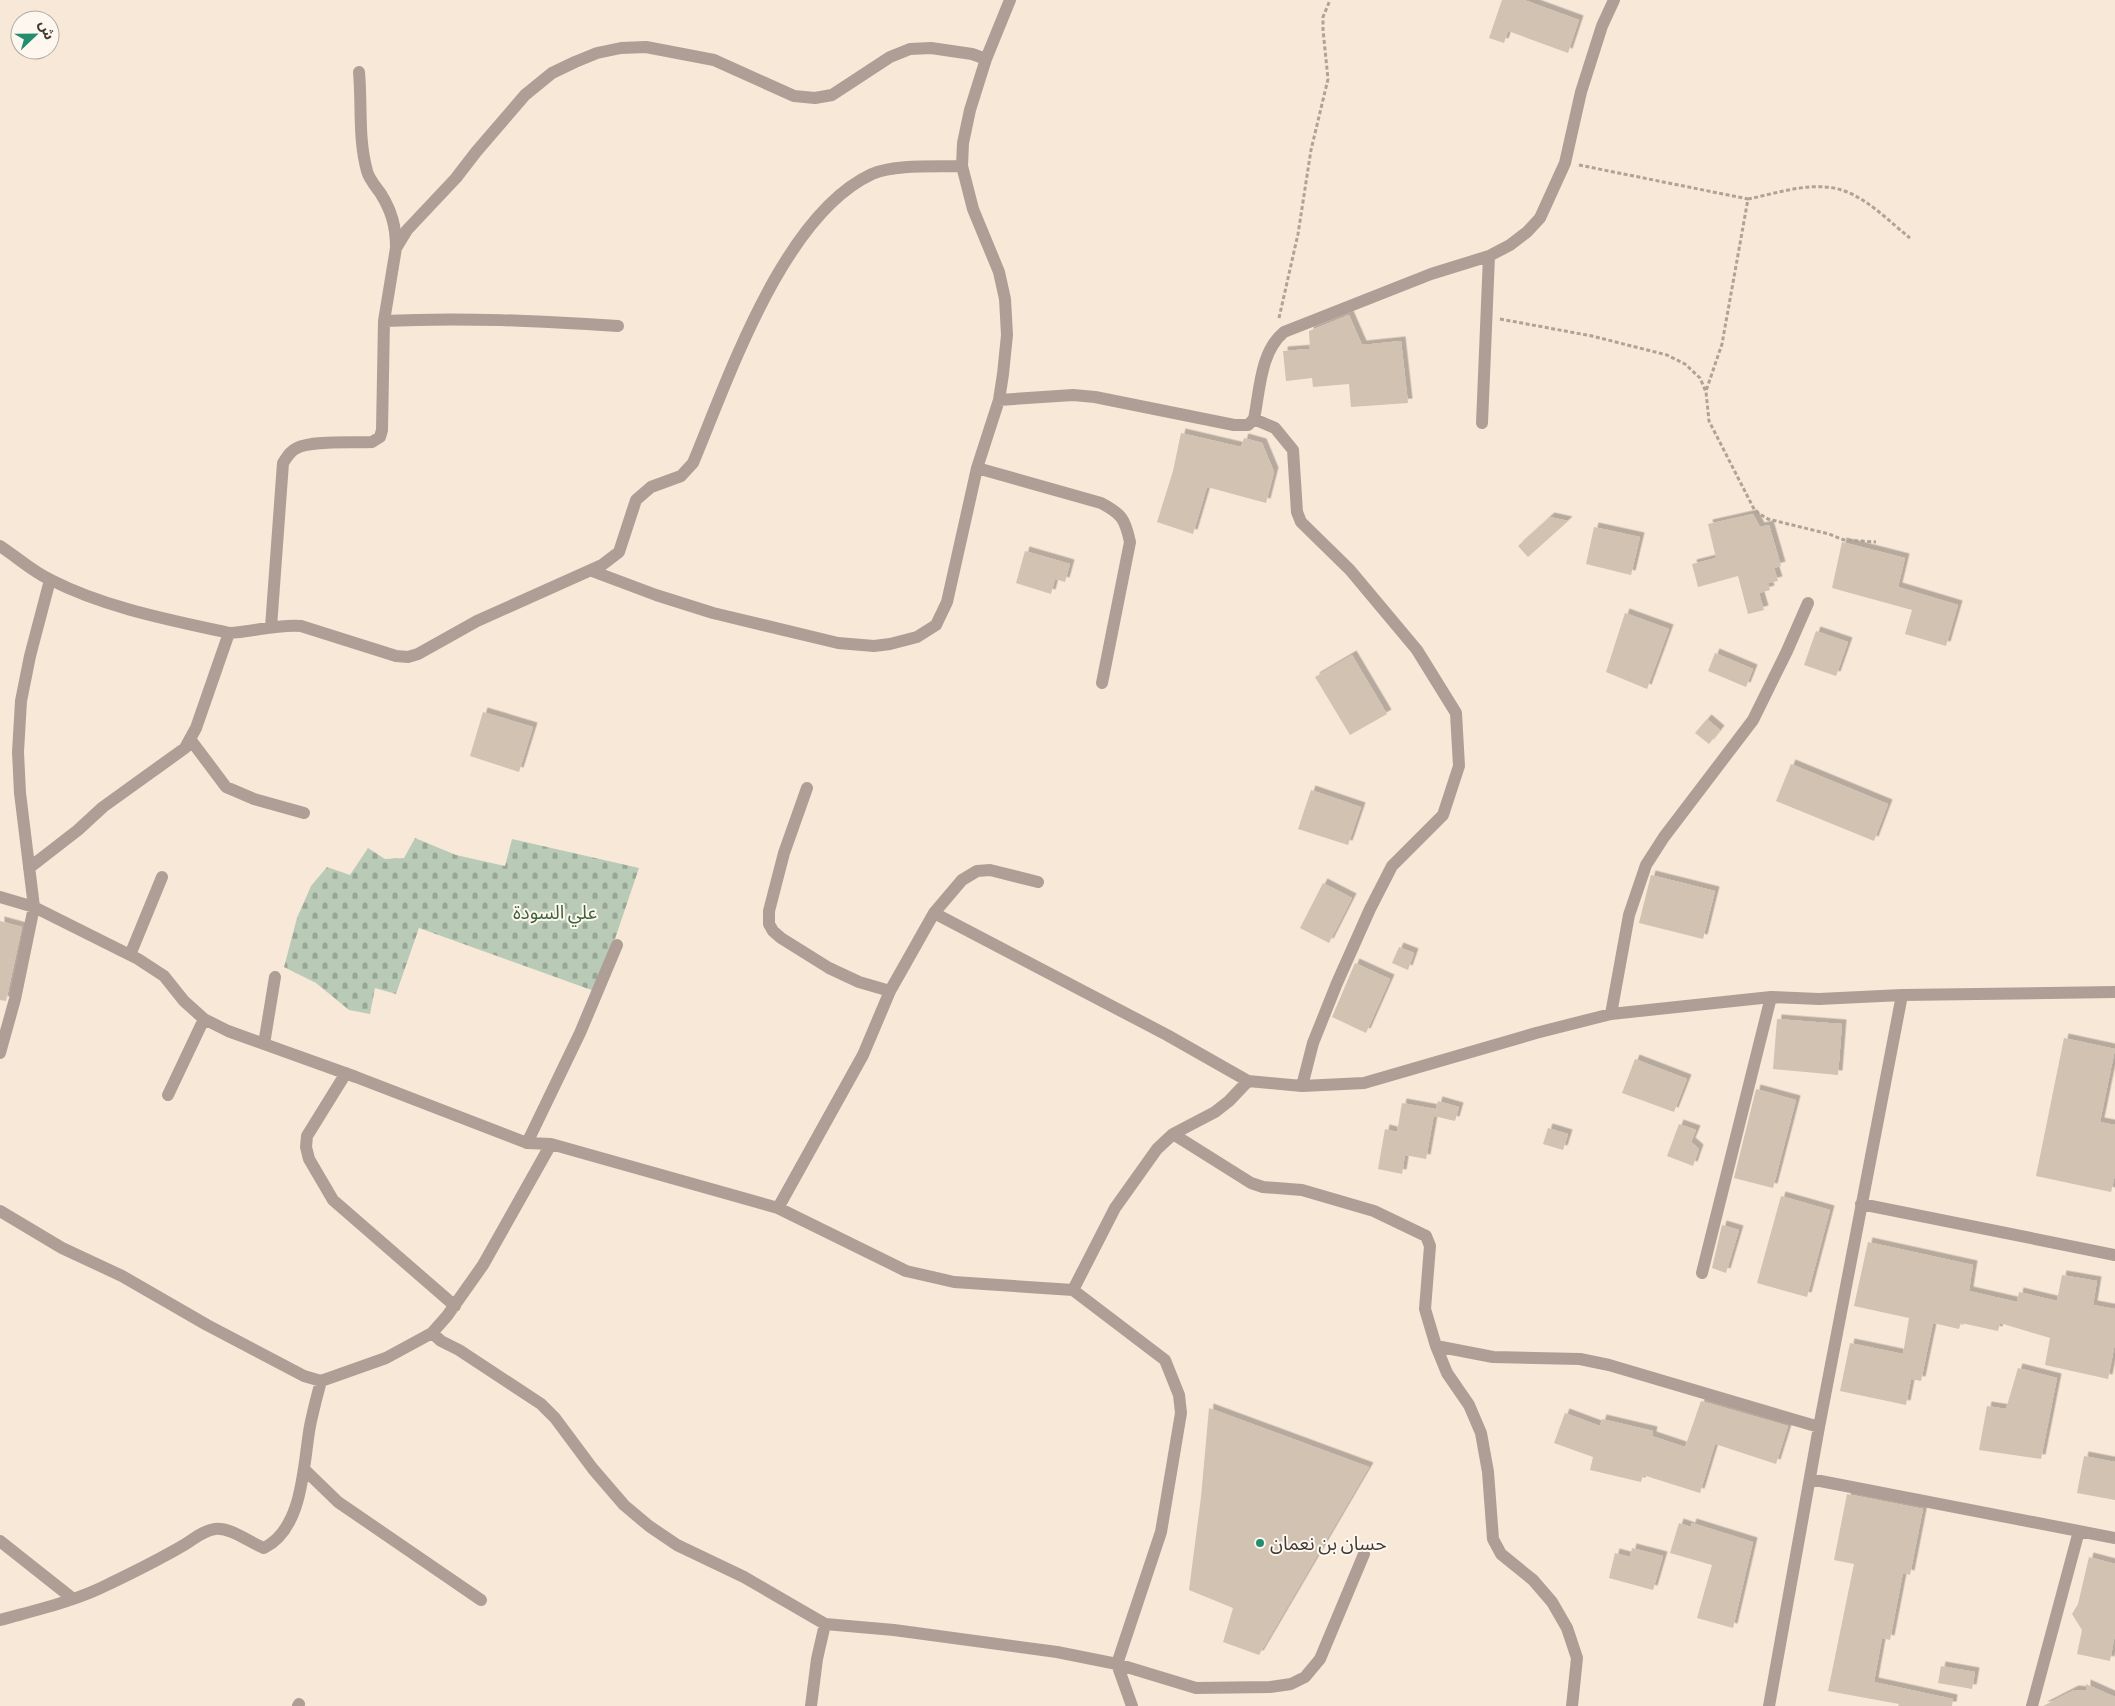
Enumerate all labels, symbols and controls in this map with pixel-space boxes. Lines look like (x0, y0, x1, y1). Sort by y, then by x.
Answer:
north arrow (10, 10, 60, 60)
text: ش (36, 18, 59, 42)
park label: علي السودة (513, 900, 597, 927)
place label: حسان بن نعمان (1270, 1531, 1387, 1555)
marker: حسان بن نعمان (1254, 1537, 1266, 1549)

